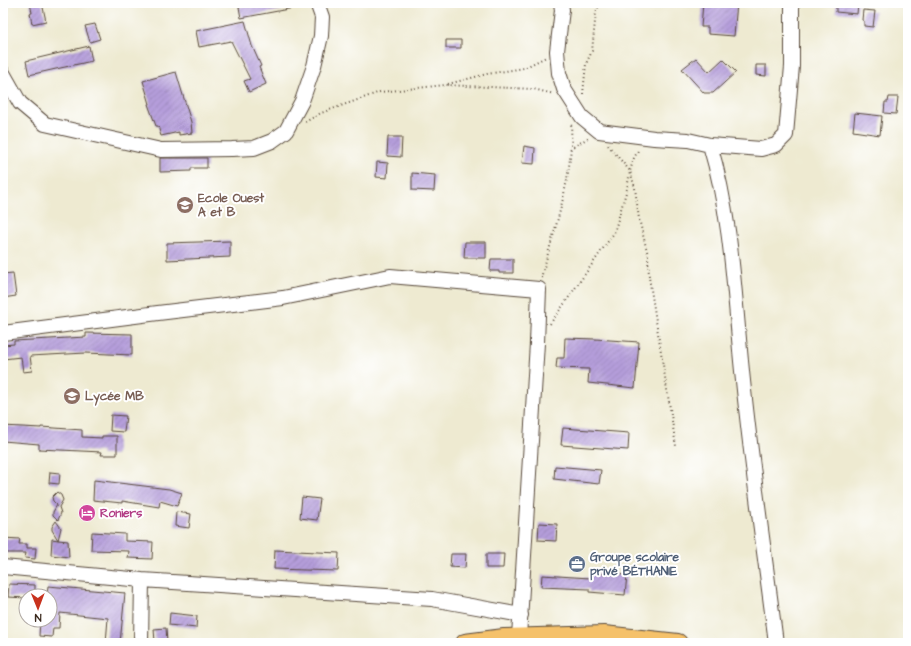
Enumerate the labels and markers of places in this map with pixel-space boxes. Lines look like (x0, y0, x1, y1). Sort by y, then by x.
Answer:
place label: Ecole Ouest A et B (198, 190, 264, 221)
school or university icon: Ecole Ouest A et B (175, 195, 195, 215)
school or university icon: Lycée MB (62, 386, 82, 406)
place label: Lycée MB (85, 388, 144, 406)
hotel icon: Roniers (77, 503, 97, 523)
place label: Roniers (100, 505, 142, 522)
place label: Groupe scolaire privé BÉTHANIE (590, 549, 680, 581)
office icon: Groupe scolaire privé BÉTHANIE (567, 554, 587, 574)

